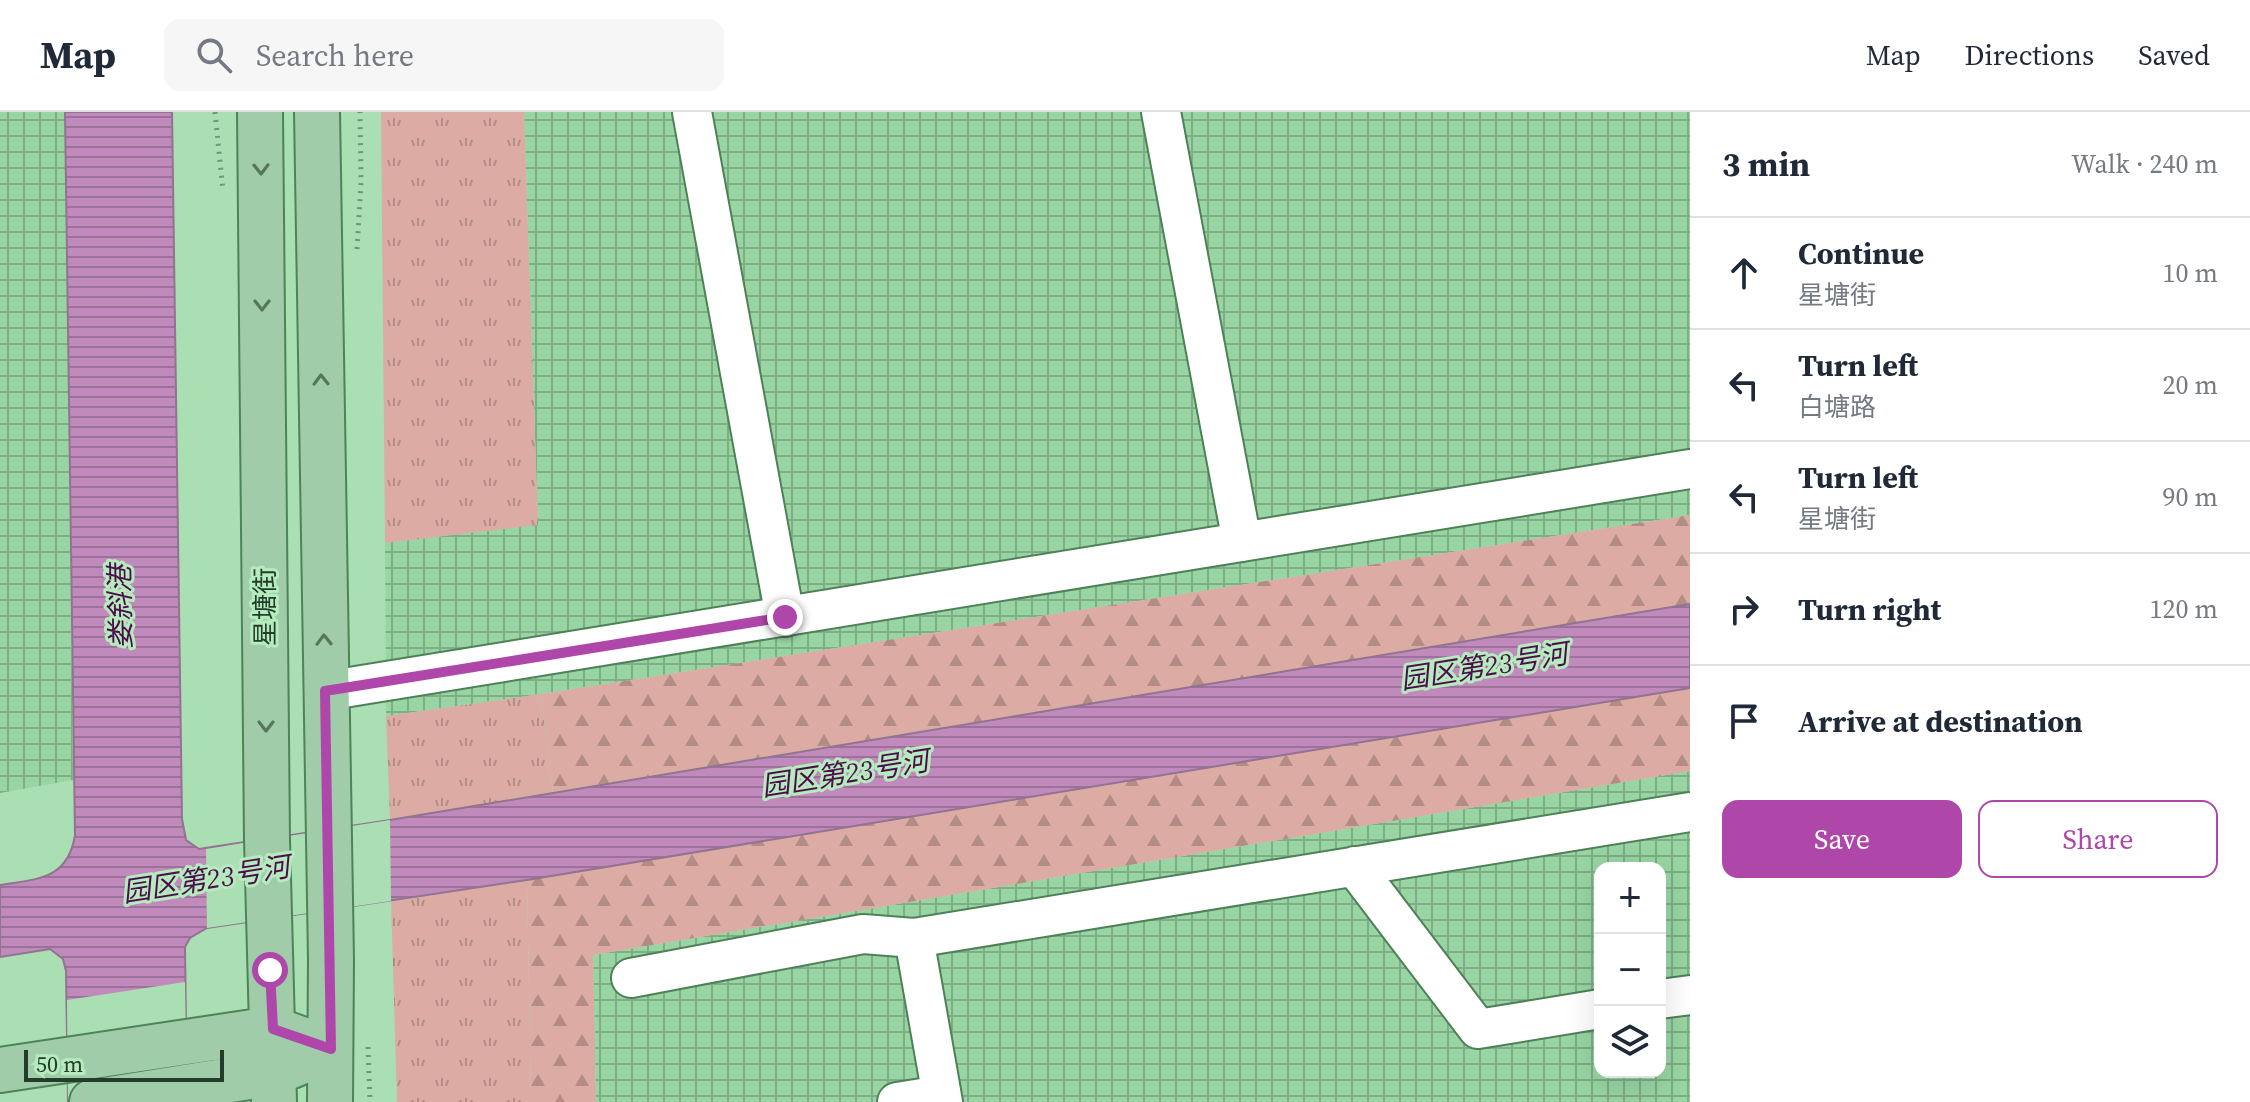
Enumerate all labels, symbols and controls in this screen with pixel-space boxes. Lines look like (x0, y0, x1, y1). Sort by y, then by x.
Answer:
search box (164, 19, 724, 91)
text: Map (40, 29, 116, 81)
icon: search (192, 33, 236, 77)
text: Search here (256, 35, 414, 76)
text: Map (1866, 36, 1921, 74)
text: Directions (1965, 36, 2094, 74)
text: Saved (2138, 36, 2210, 74)
text: 3 min (1722, 141, 1810, 187)
text: Walk · 240 m (2071, 146, 2218, 182)
one-way arrow (252, 163, 270, 176)
text: Continue (1798, 233, 1924, 274)
icon: ahead (1722, 251, 1766, 295)
text: 10 m (2163, 255, 2218, 291)
text: 星塘街 (1798, 277, 1876, 313)
one-way arrow (253, 299, 271, 312)
text: Turn left (1798, 345, 1918, 386)
icon: left (1722, 363, 1766, 407)
text: 20 m (2163, 367, 2218, 403)
one-way arrow (312, 373, 329, 386)
text: 白塘路 (1798, 389, 1876, 425)
text: Turn left (1798, 457, 1918, 498)
icon: left (1722, 475, 1766, 519)
text: 90 m (2163, 479, 2218, 515)
text: 星塘街 (1798, 501, 1876, 537)
water label: 娄斜港 (100, 561, 140, 649)
street label: 星塘街 (247, 568, 283, 646)
icon: right (1722, 587, 1766, 631)
text: Turn right (1798, 589, 1941, 630)
text: 120 m (2150, 591, 2218, 627)
route end (767, 599, 803, 635)
one-way arrow (315, 633, 333, 646)
water label: 园区第23号河 (1398, 633, 1575, 698)
icon: arrive (1722, 699, 1766, 743)
text: Arrive at destination (1798, 701, 2083, 742)
one-way arrow (257, 720, 275, 733)
water label: 园区第23号河 (759, 740, 936, 805)
button: Save (1722, 800, 1962, 878)
button: Share (1978, 800, 2218, 878)
water label: 园区第23号河 (120, 846, 297, 911)
map controls (1594, 862, 1666, 1078)
button: + (1594, 862, 1666, 934)
button: − (1594, 934, 1666, 1006)
route start (252, 952, 288, 988)
button: layers (1594, 1006, 1666, 1078)
scale bar (24, 1046, 224, 1082)
text: 50 m (36, 1049, 83, 1079)

